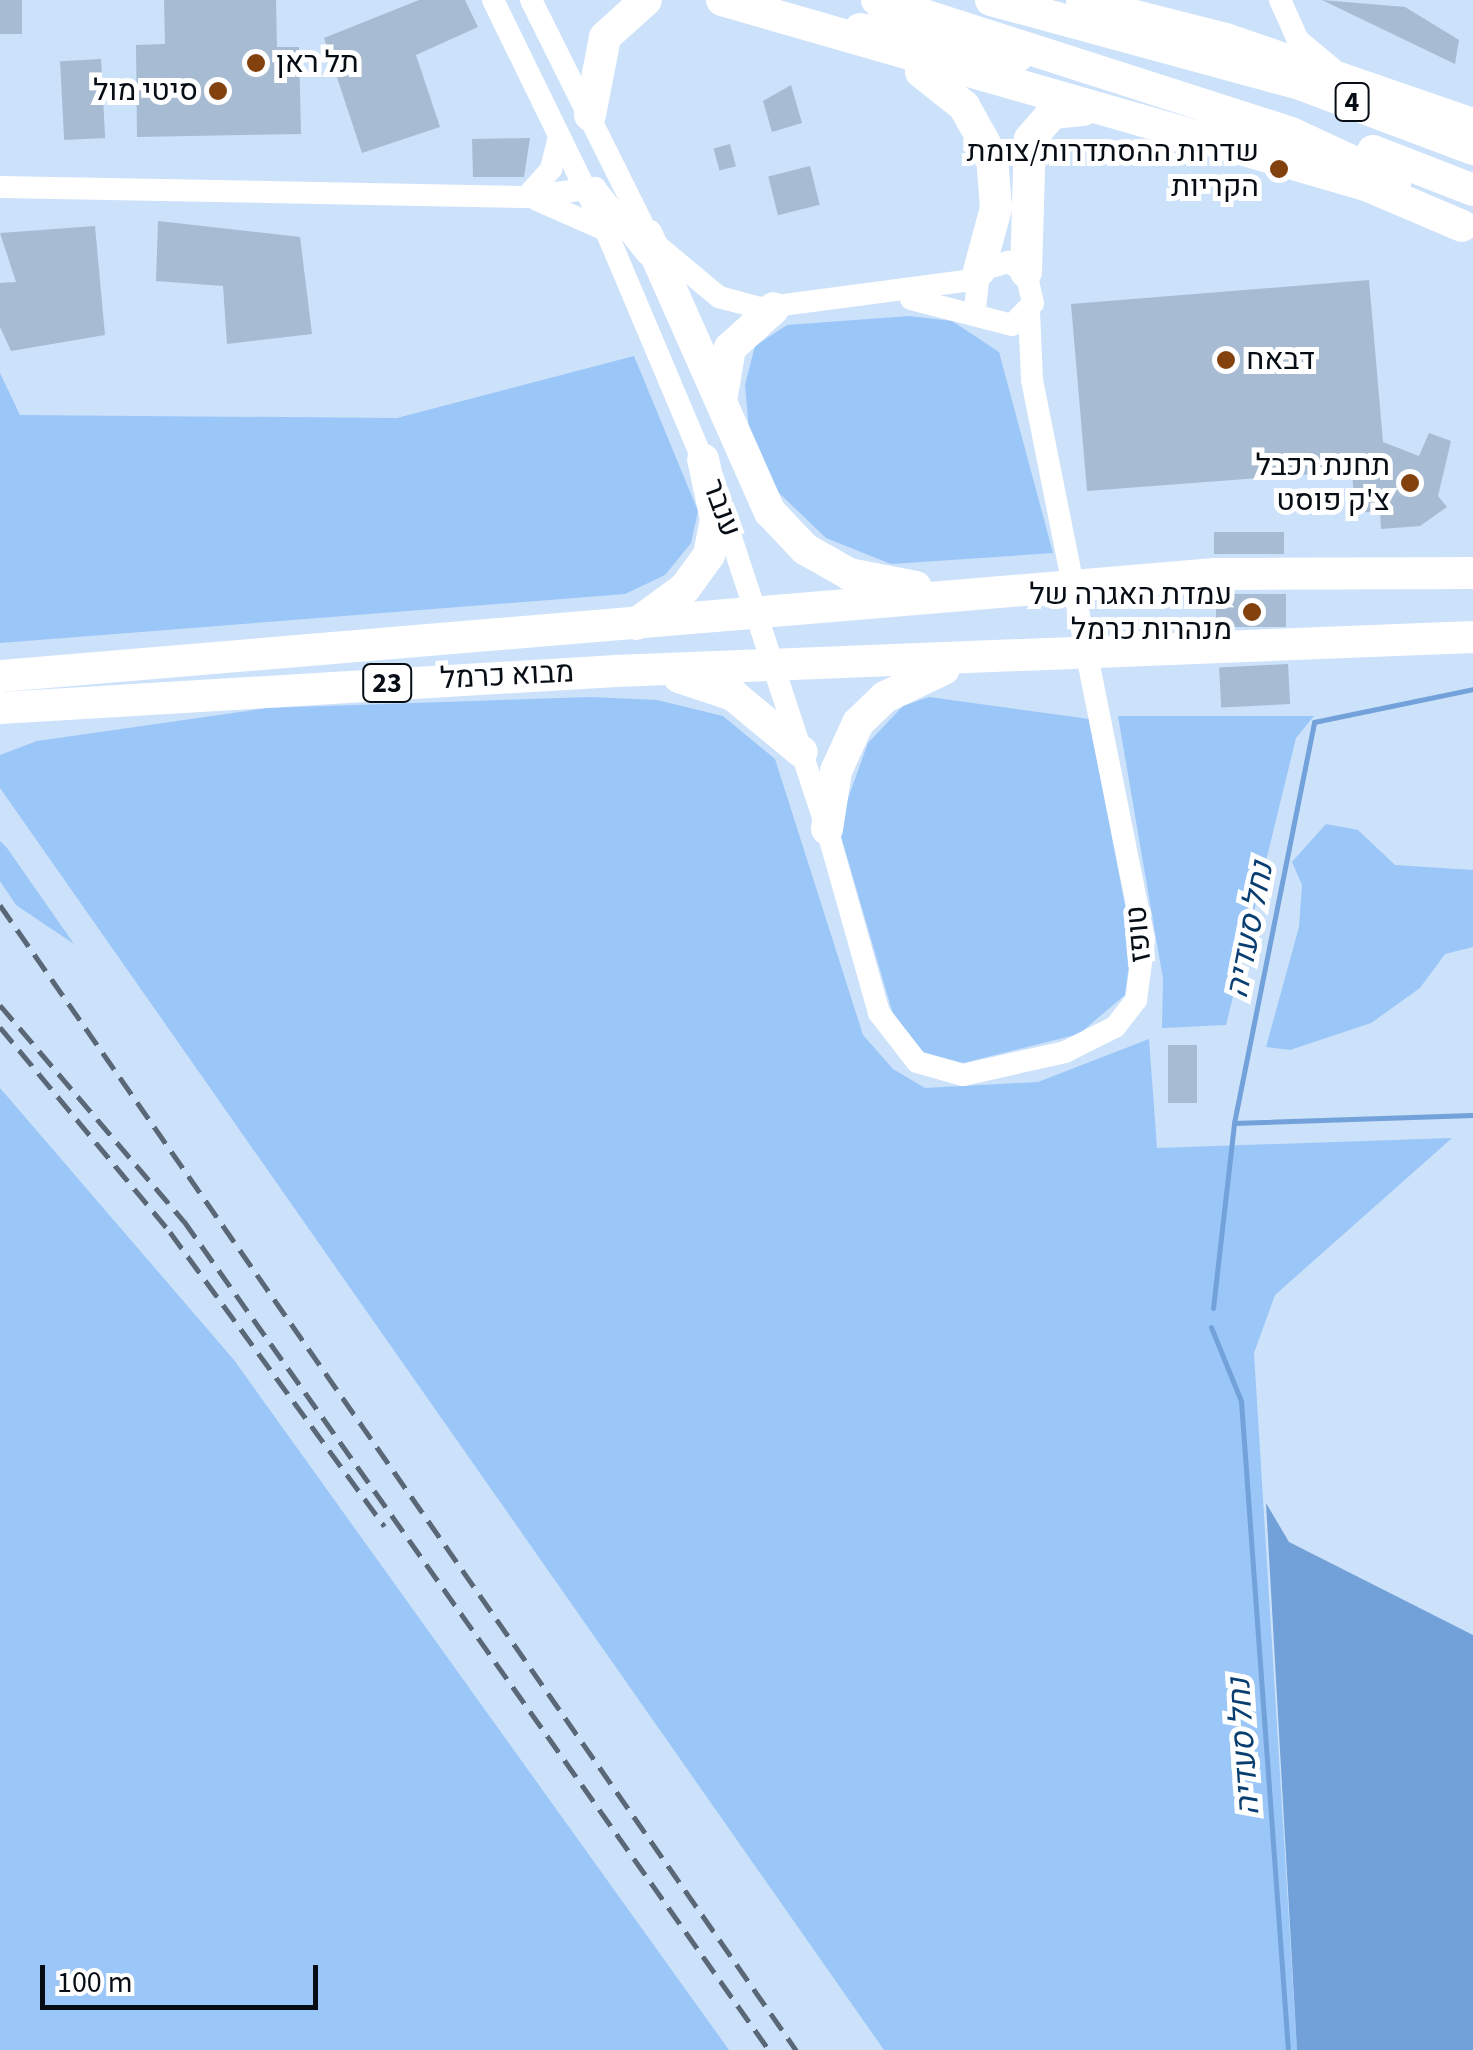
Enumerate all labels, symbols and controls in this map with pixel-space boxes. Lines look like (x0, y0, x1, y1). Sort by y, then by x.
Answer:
place label: תל ראן (276, 45, 359, 81)
marker: תל ראן (245, 52, 267, 74)
place label: סיטי מול (93, 73, 198, 109)
road number: 4 (1334, 79, 1370, 125)
marker: סיטי מול (207, 80, 229, 102)
place label: שדרות ההסתדרות/צומת הקריות (967, 134, 1259, 204)
marker: שדרות ההסתדרות/צומת הקריות (1268, 158, 1290, 180)
place label: דבאח (1246, 342, 1315, 378)
marker: דבאח (1215, 349, 1237, 371)
place label: תחנת רכבל צ'ק פוסט (1255, 448, 1390, 518)
marker: תחנת רכבל צ'ק פוסט (1399, 472, 1421, 494)
street label: ענבר (694, 474, 748, 542)
place label: עמדת האגרה של מנהרות כרמל (1029, 577, 1232, 648)
marker: עמדת האגרה של מנהרות כרמל (1241, 601, 1263, 623)
street label: מבוא כרמל (439, 655, 575, 697)
road number: 23 (362, 660, 412, 706)
water label: נחל סעדיה (1218, 859, 1282, 1001)
street label: טופז (1119, 904, 1159, 964)
water label: נחל סעדיה (1220, 1677, 1268, 1817)
scale bar (45, 1945, 322, 2007)
text: 100 m (57, 1961, 133, 2004)

